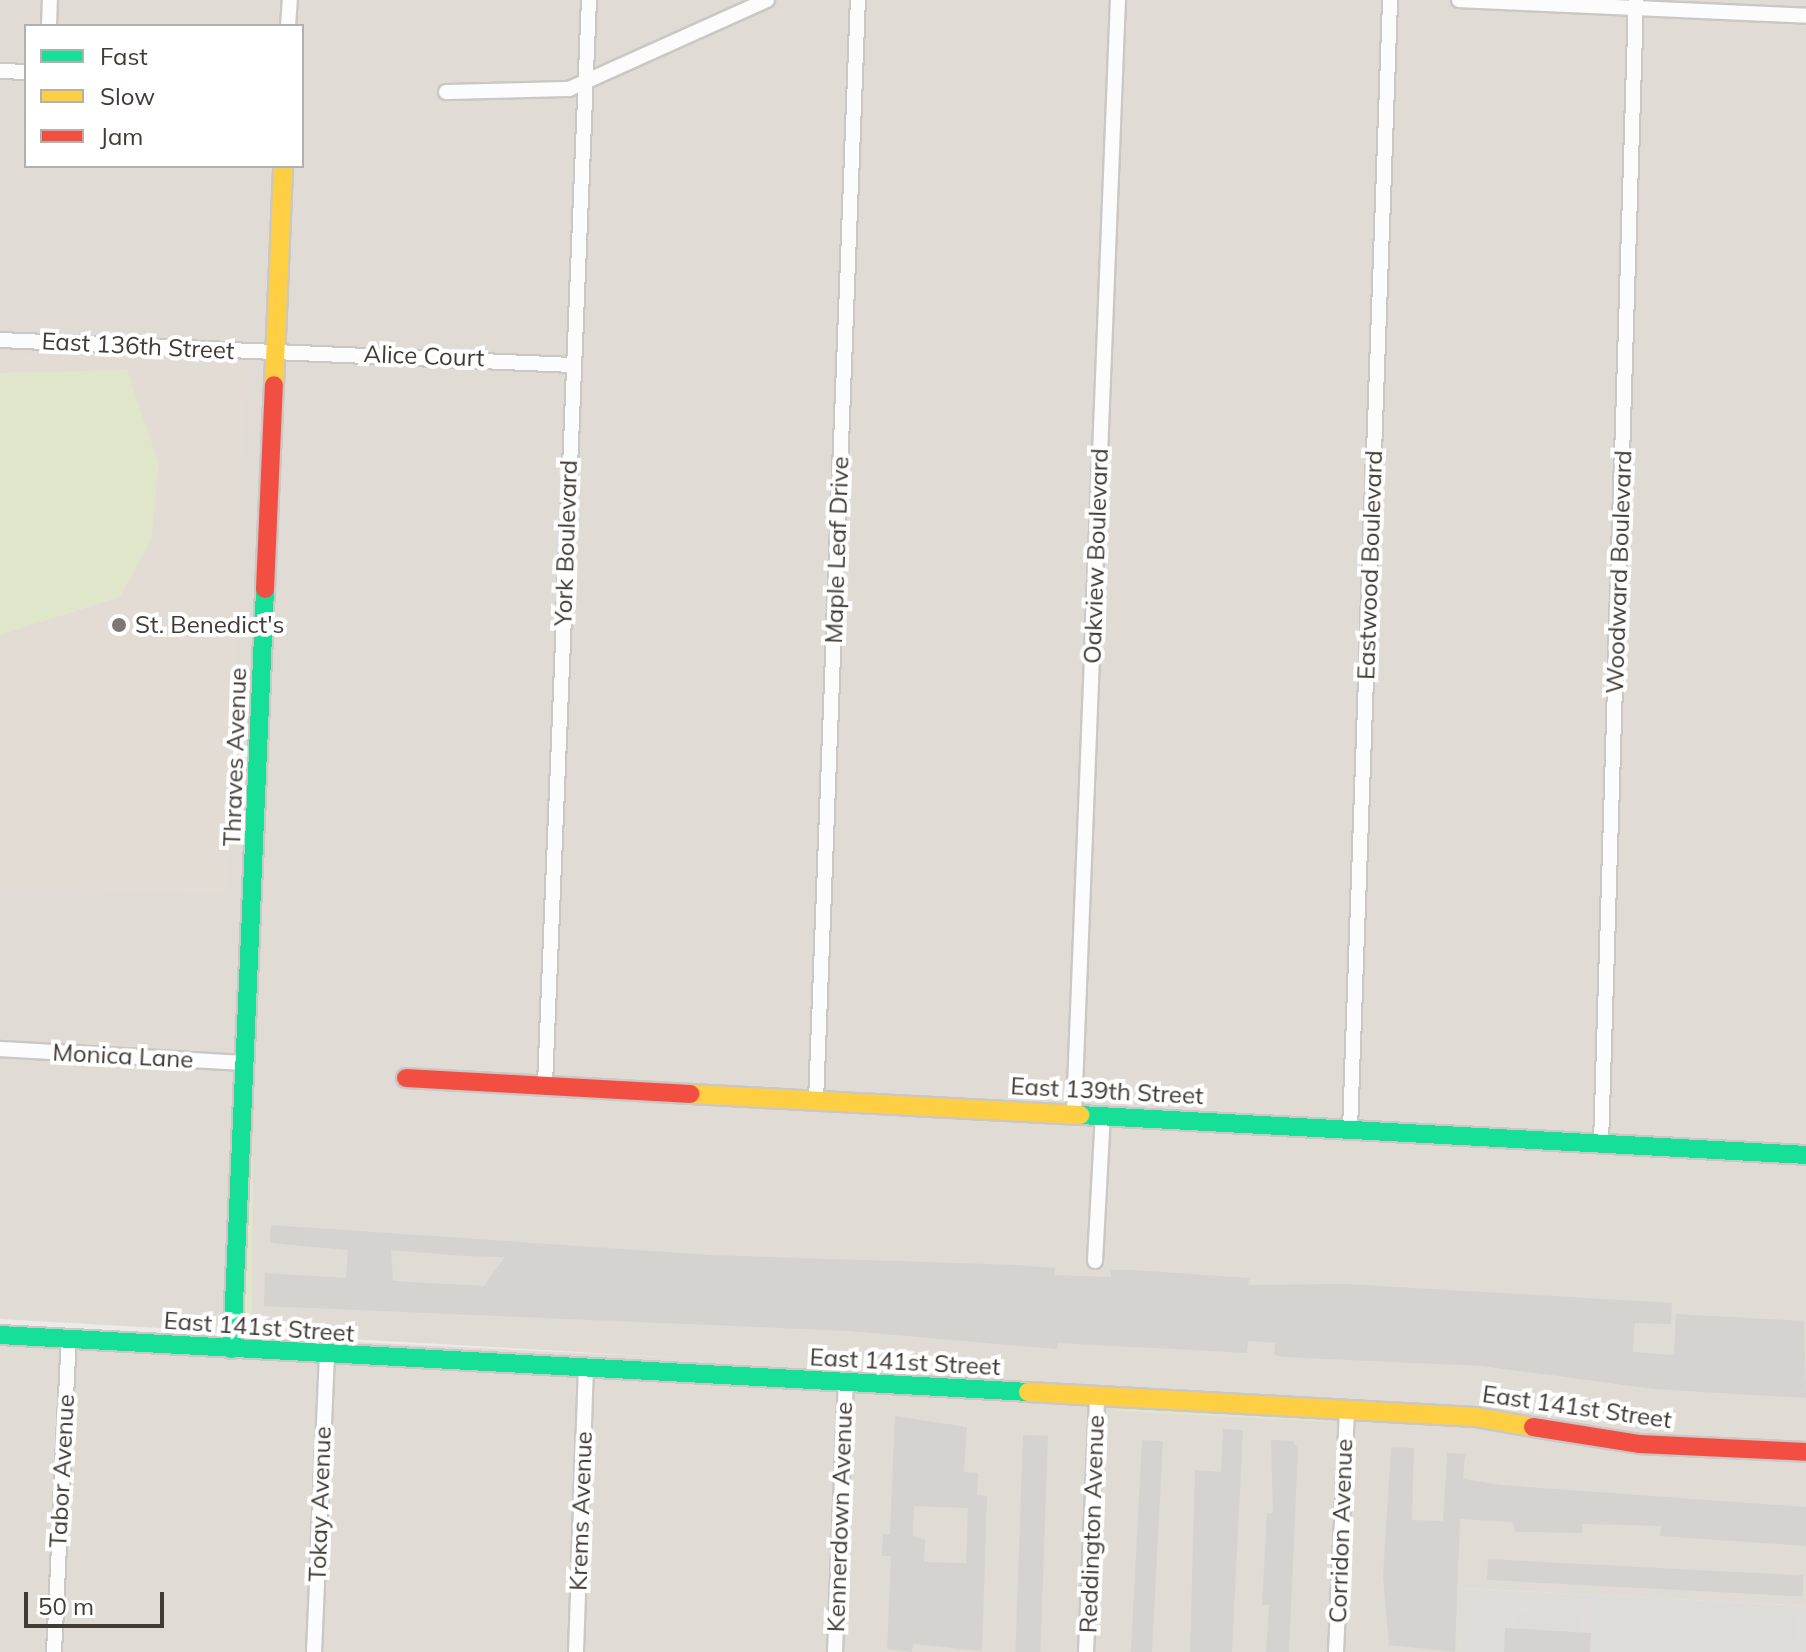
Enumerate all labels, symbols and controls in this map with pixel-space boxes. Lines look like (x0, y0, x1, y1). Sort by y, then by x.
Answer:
legend (24, 24, 304, 168)
text: Fast (100, 41, 148, 71)
text: Slow (100, 81, 155, 111)
text: Jam (100, 121, 143, 151)
street label: East 136th Street (41, 327, 235, 365)
street label: Alice Court (363, 339, 485, 373)
street label: Oakview Boulevard (1078, 448, 1114, 664)
street label: Eastwood Boulevard (1352, 450, 1388, 680)
street label: Woodward Boulevard (1600, 450, 1638, 694)
street label: Maple Leaf Drive (819, 456, 855, 644)
street label: York Boulevard (549, 460, 583, 626)
place label: St. Benedict's (135, 611, 284, 639)
marker: St. Benedict's (110, 616, 128, 634)
street label: Thraves Avenue (217, 667, 253, 847)
street label: Monica Lane (52, 1038, 194, 1074)
street label: East 139th Street (1010, 1072, 1204, 1110)
street label: East 141st Street (163, 1306, 355, 1348)
street label: East 141st Street (809, 1343, 1001, 1381)
street label: East 141st Street (1481, 1379, 1673, 1435)
street label: Tabor Avenue (44, 1393, 80, 1549)
street label: Kennerdown Avenue (822, 1401, 858, 1633)
street label: Reddington Avenue (1074, 1414, 1110, 1634)
street label: Tokay Avenue (303, 1426, 337, 1582)
street label: Krems Avenue (564, 1431, 598, 1591)
street label: Corridon Avenue (1323, 1438, 1359, 1624)
scale bar (28, 1576, 168, 1626)
text: 50 m (38, 1591, 94, 1621)

